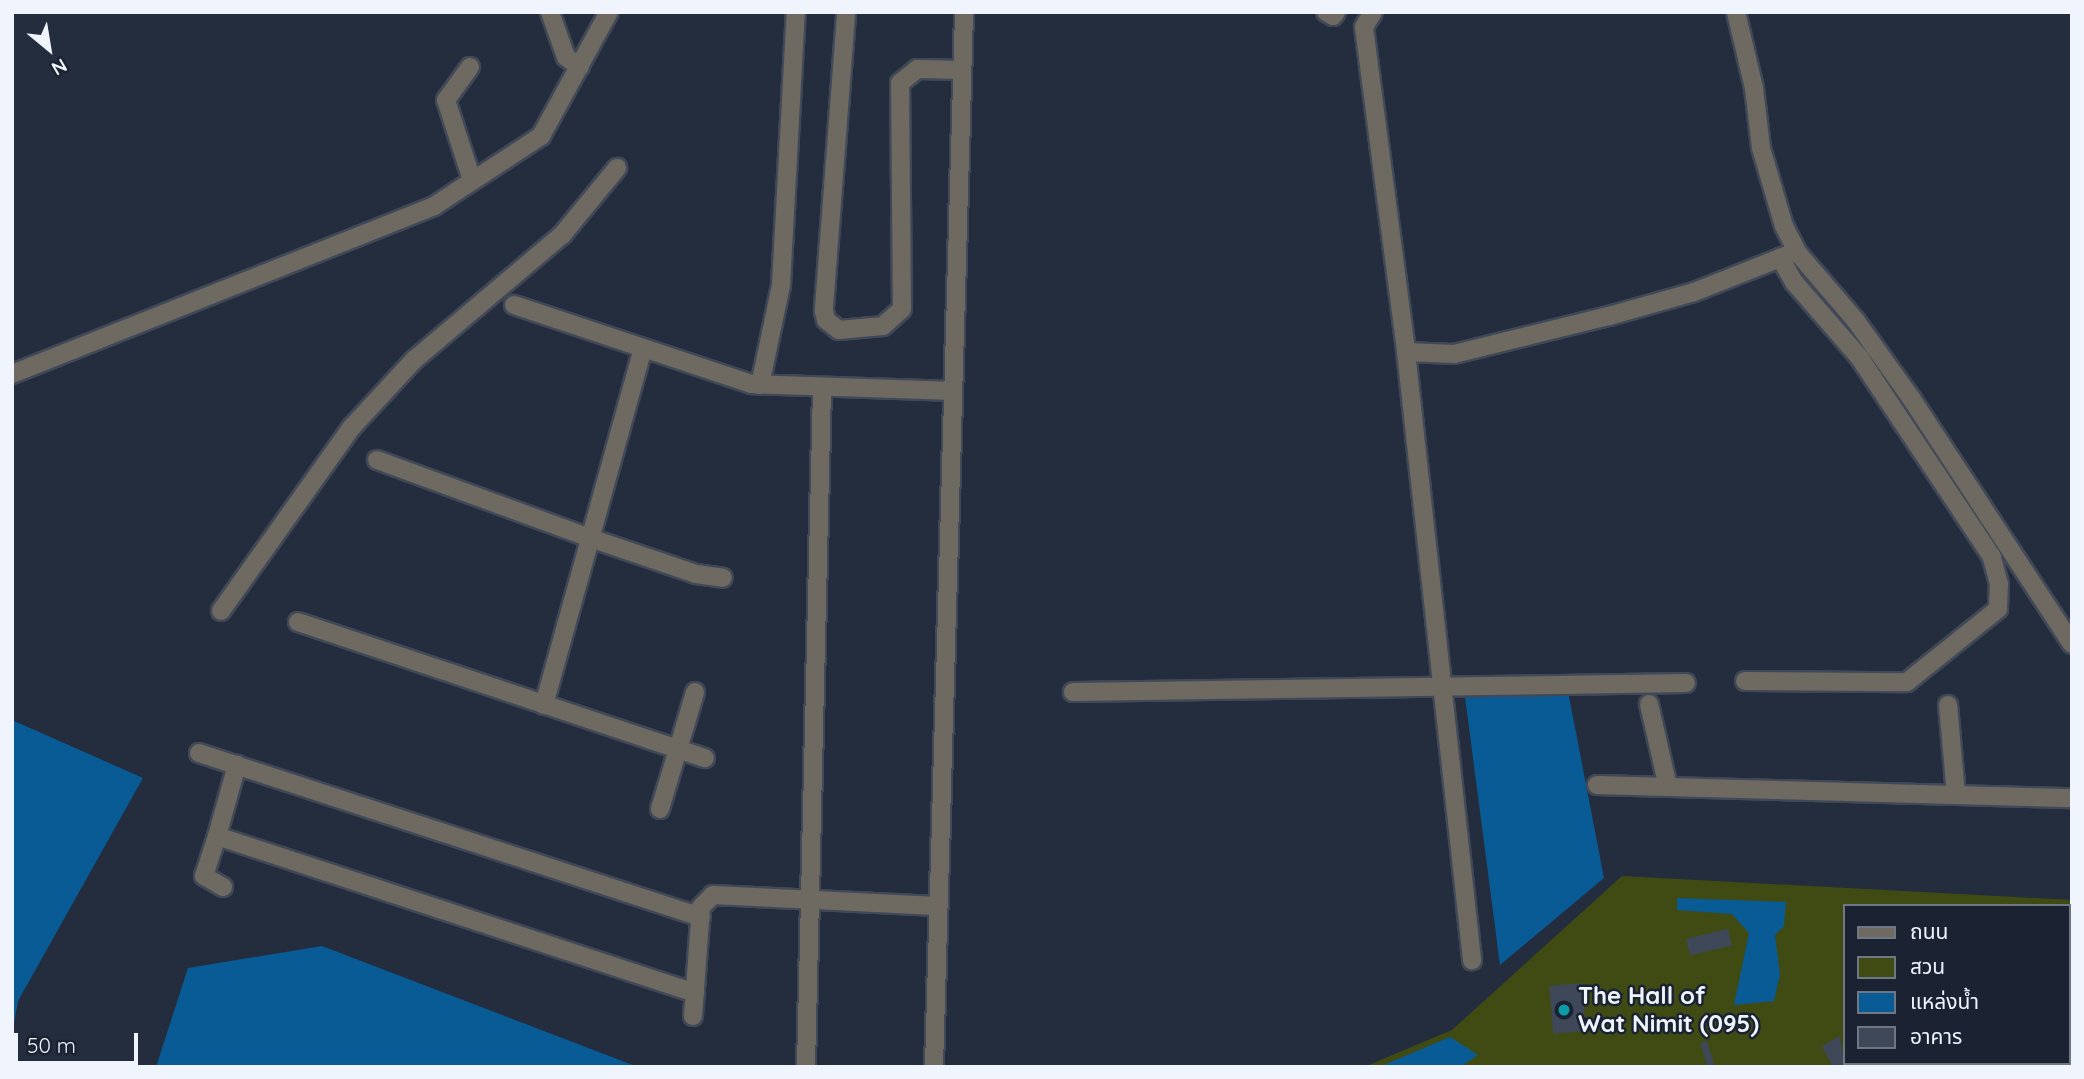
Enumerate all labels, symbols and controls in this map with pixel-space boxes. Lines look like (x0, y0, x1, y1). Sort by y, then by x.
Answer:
north arrow (14, 14, 84, 84)
text: N (47, 53, 72, 81)
legend (1842, 904, 2070, 1065)
text: ถนน (1910, 918, 1948, 944)
text: สวน (1910, 953, 1945, 979)
place label: The Hall of Wat Nimit (095) (1578, 982, 1759, 1038)
text: แหล่งน้ำ (1910, 988, 1979, 1014)
marker: The Hall of Wat Nimit (095) (1556, 1002, 1572, 1018)
scale bar (18, 1020, 142, 1064)
text: อาคาร (1910, 1023, 1962, 1049)
text: 50 m (27, 1032, 76, 1058)

